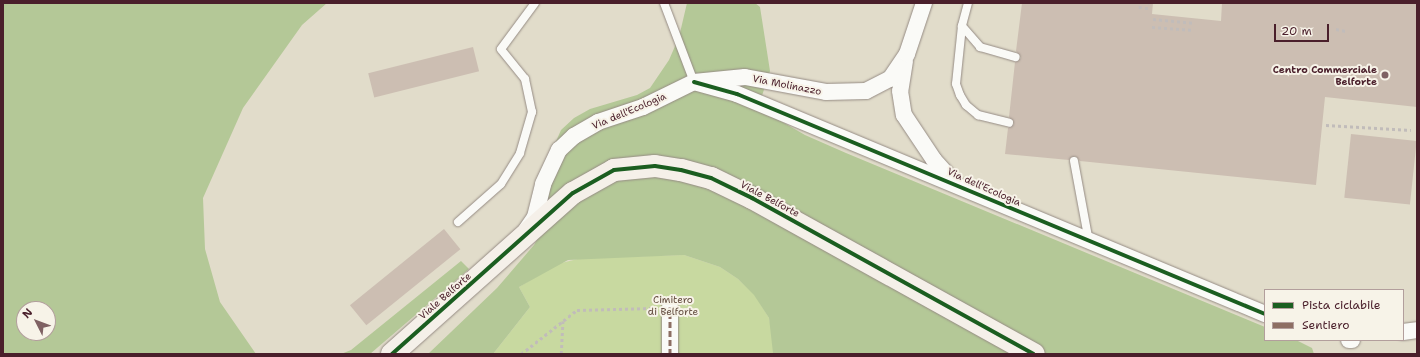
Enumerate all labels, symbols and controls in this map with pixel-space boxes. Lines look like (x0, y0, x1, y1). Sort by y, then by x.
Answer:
scale bar (1276, 16, 1331, 42)
text: 20 m (1281, 23, 1312, 39)
place label: Centro Commerciale Belforte (1273, 63, 1377, 86)
marker: Centro Commerciale Belforte (1380, 70, 1390, 80)
street label: Via Molinazzo (752, 72, 822, 98)
street label: Via dell'Ecologia (590, 90, 668, 132)
street label: Via dell'Ecologia (945, 165, 1023, 209)
street label: Viale Belforte (738, 178, 802, 220)
street label: Viale Belforte (416, 270, 474, 322)
legend (1264, 289, 1404, 341)
park label: Cimitero di Belforte (648, 293, 698, 316)
text: Pista ciclabile (1302, 297, 1381, 313)
north arrow (16, 301, 56, 341)
text: N (19, 305, 36, 322)
text: Sentiero (1302, 317, 1349, 333)

